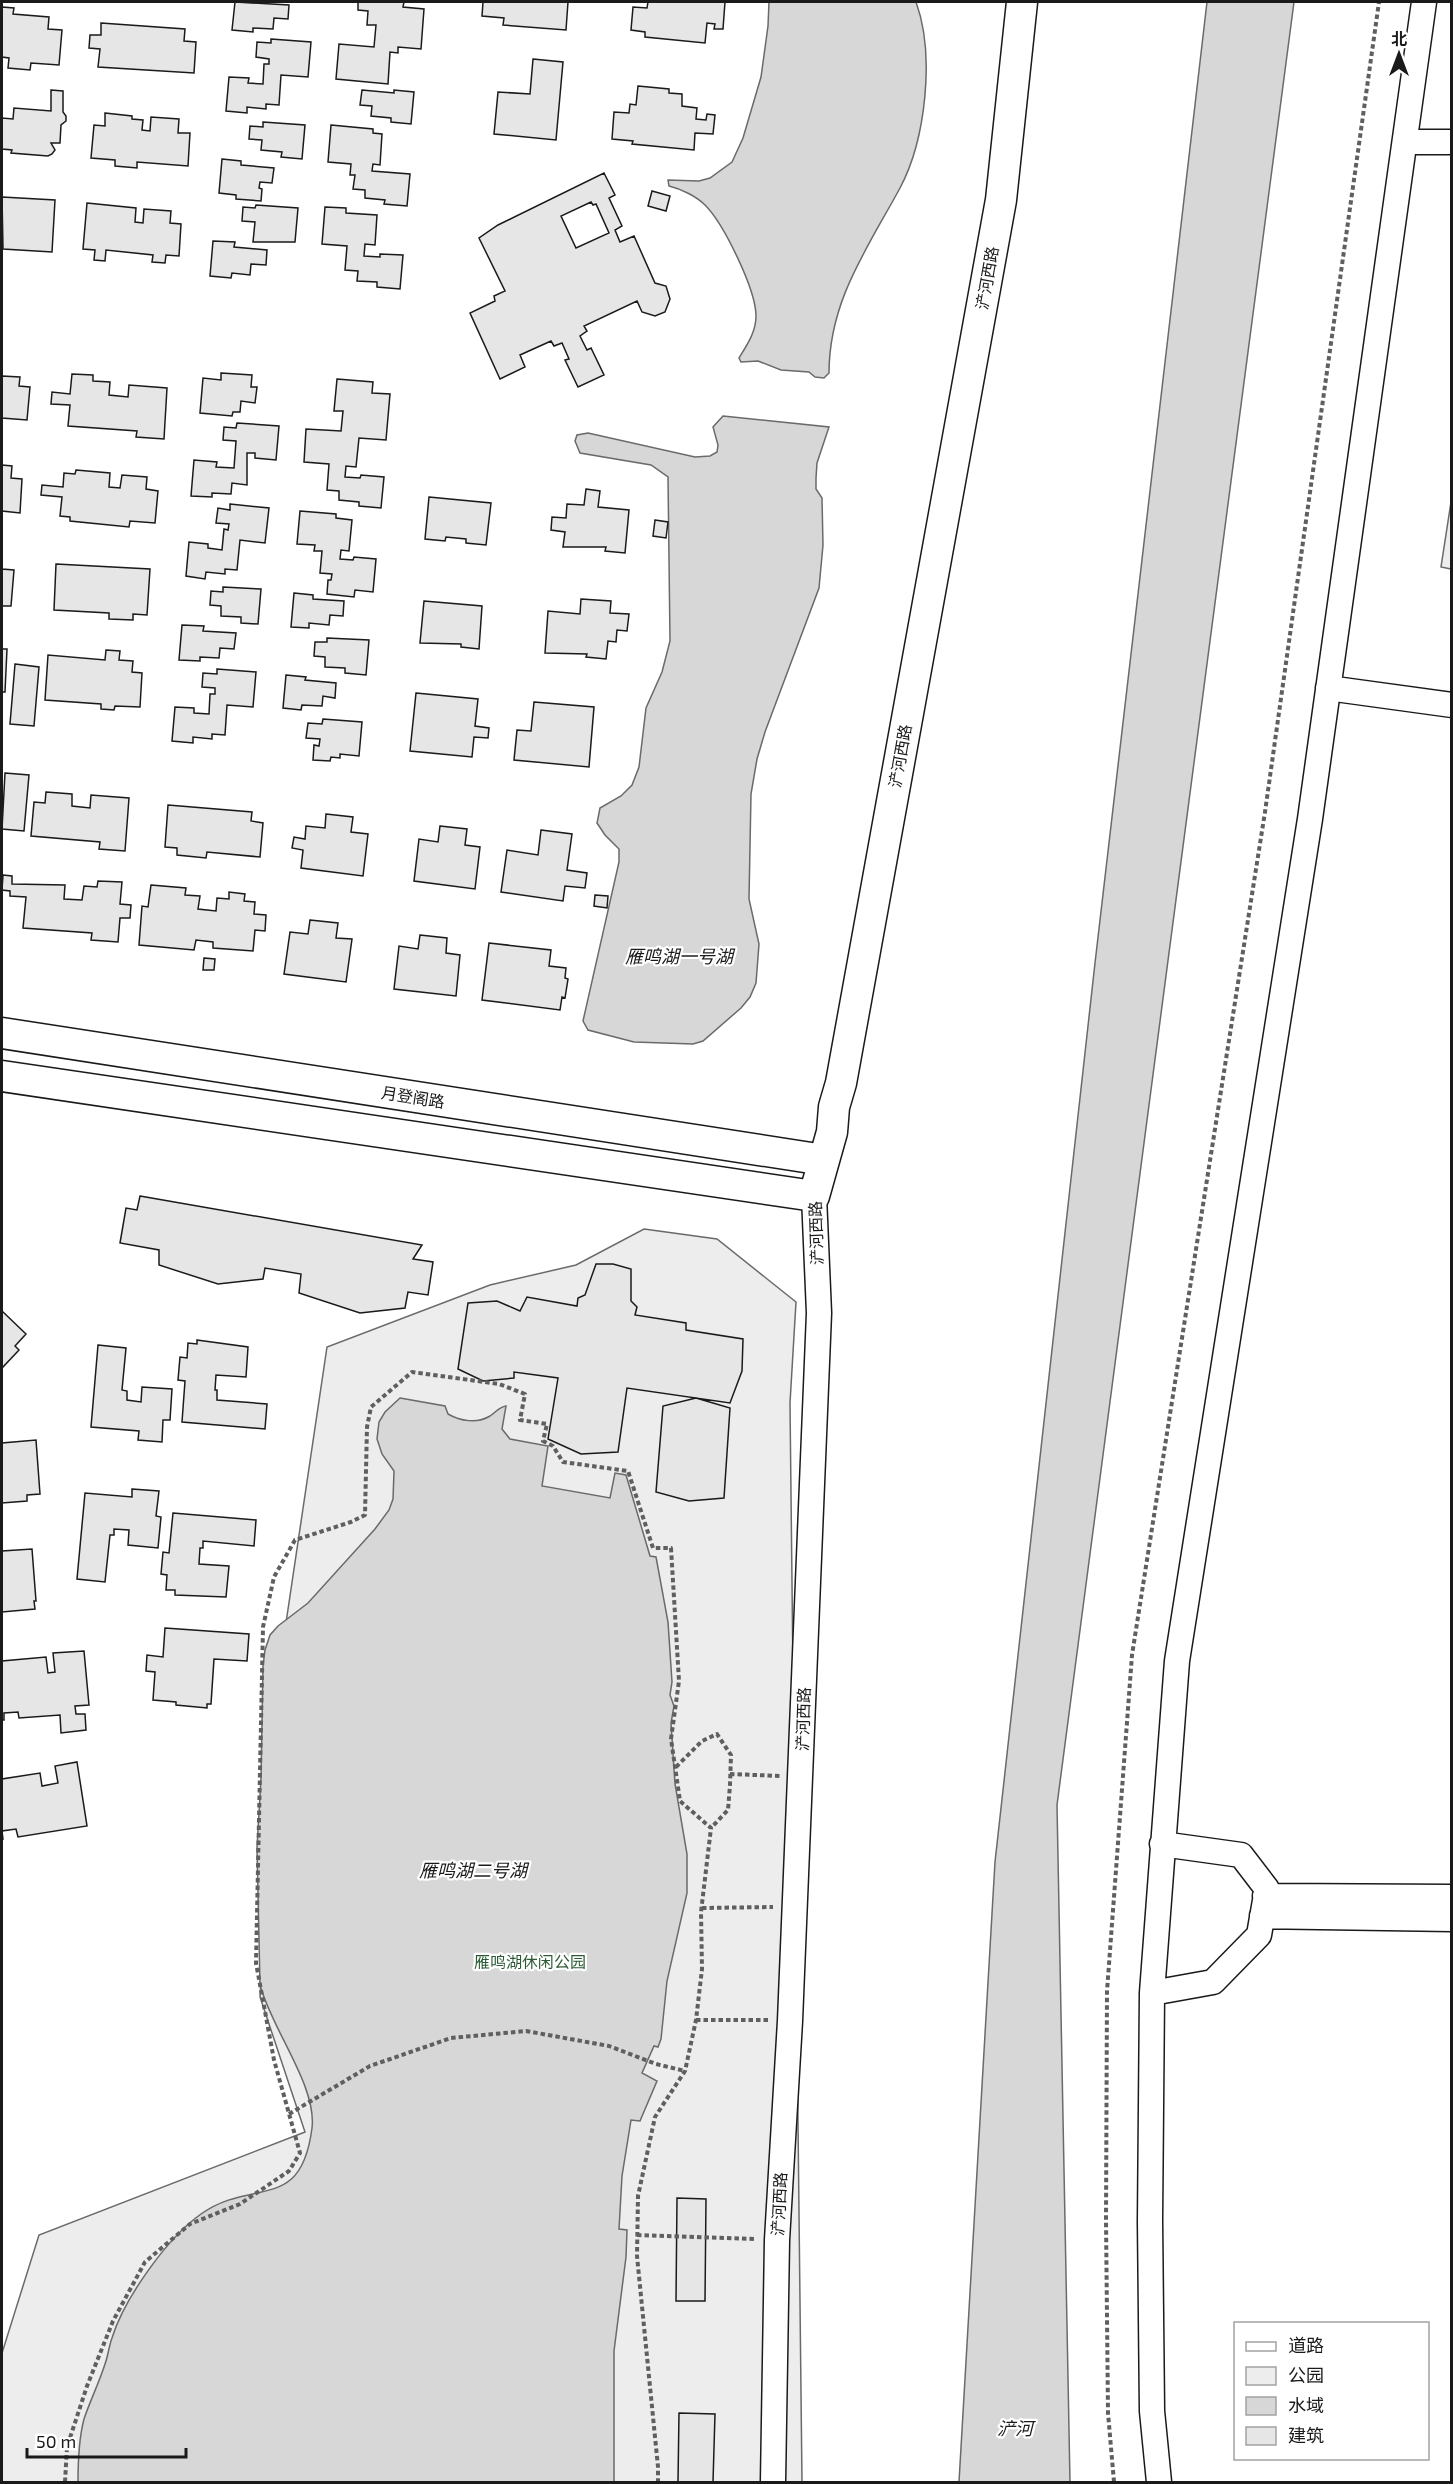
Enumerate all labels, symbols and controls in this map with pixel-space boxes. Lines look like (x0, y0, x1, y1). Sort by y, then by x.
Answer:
north arrow (1369, 24, 1429, 84)
text: 北 (1391, 29, 1407, 48)
street label: 浐河西路 (972, 245, 1001, 311)
street label: 浐河西路 (885, 723, 914, 789)
water label: 雁鸣湖一号湖 (625, 945, 736, 967)
street label: 月登阁路 (380, 1082, 446, 1111)
street label: 浐河西路 (805, 1201, 826, 1265)
street label: 浐河西路 (792, 1687, 813, 1751)
water label: 雁鸣湖二号湖 (419, 1859, 530, 1881)
park label: 雁鸣湖休闲公园 (474, 1952, 586, 1971)
street label: 浐河西路 (767, 2172, 790, 2236)
legend (1234, 2322, 1429, 2460)
text: 道路 (1288, 2334, 1324, 2356)
text: 公园 (1288, 2364, 1324, 2386)
text: 水域 (1288, 2394, 1324, 2416)
water label: 浐河 (997, 2417, 1036, 2439)
scale bar (27, 2421, 186, 2459)
text: 建筑 (1288, 2424, 1324, 2446)
text: 50 m (36, 2430, 76, 2452)

